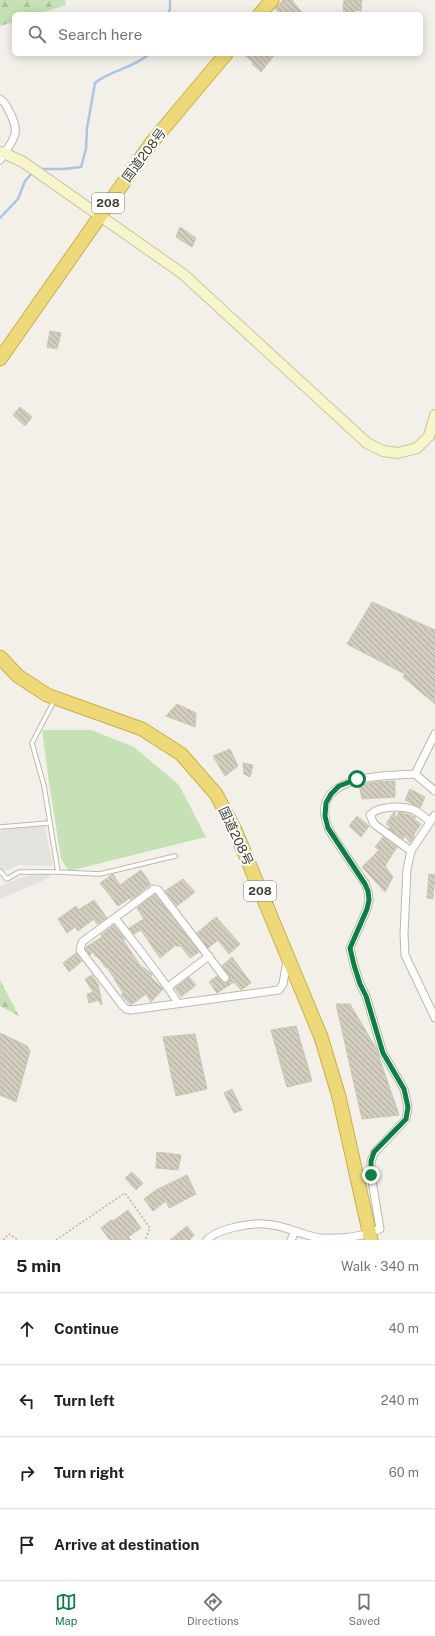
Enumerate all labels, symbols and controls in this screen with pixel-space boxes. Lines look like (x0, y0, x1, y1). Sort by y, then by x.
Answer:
search box (12, 12, 423, 56)
icon: search (26, 23, 48, 45)
text: Search here (58, 26, 142, 43)
street label: 国道208号 (119, 125, 169, 185)
road number: 208 (92, 193, 124, 213)
route start (348, 770, 366, 788)
street label: 国道208号 (216, 804, 256, 868)
road number: 208 (244, 881, 276, 901)
route end (362, 1166, 380, 1184)
text: 5 min (16, 1256, 61, 1276)
text: Walk · 340 m (341, 1259, 419, 1274)
icon: ahead (16, 1318, 38, 1340)
text: Continue (54, 1320, 119, 1337)
text: 40 m (388, 1321, 419, 1336)
icon: left (16, 1390, 38, 1412)
text: Turn left (54, 1392, 115, 1409)
text: 240 m (381, 1393, 419, 1408)
icon: right (16, 1462, 38, 1484)
text: Turn right (54, 1464, 124, 1481)
text: 60 m (389, 1465, 419, 1480)
icon: arrive (16, 1534, 38, 1556)
text: Arrive at destination (54, 1536, 199, 1553)
tab: Map (55, 1591, 77, 1627)
tab: Directions (187, 1591, 239, 1627)
tab: Saved (349, 1591, 380, 1627)

